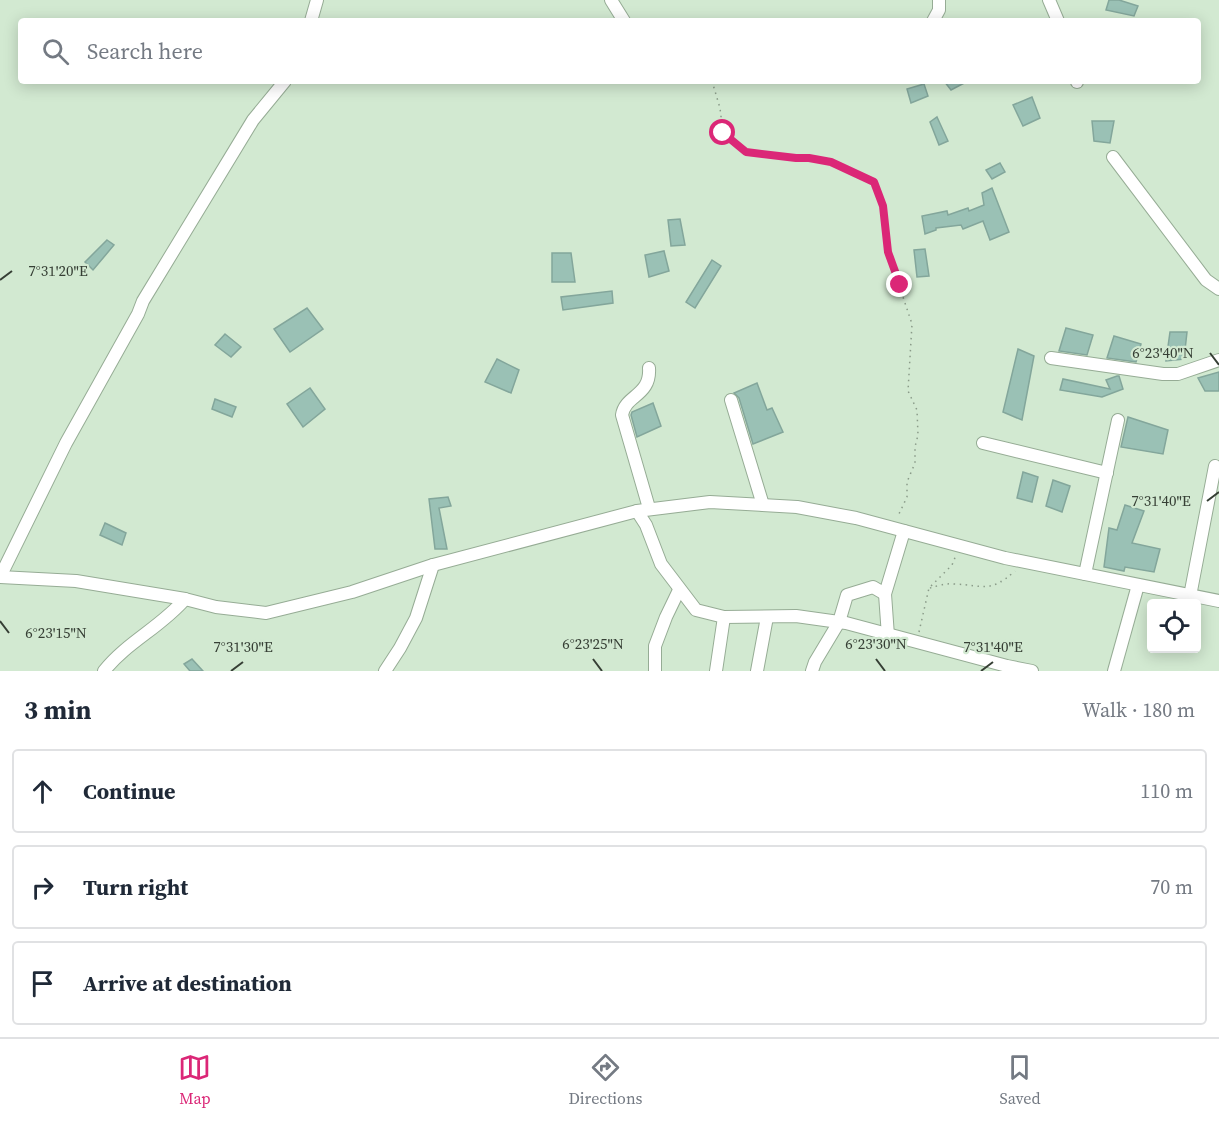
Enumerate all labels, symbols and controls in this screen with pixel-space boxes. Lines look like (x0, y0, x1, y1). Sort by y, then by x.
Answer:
search box (18, 18, 1201, 84)
icon: search (39, 35, 72, 68)
text: Search here (87, 36, 203, 66)
route start (709, 119, 735, 145)
text: 7°31'20"E (28, 260, 88, 281)
route end (886, 271, 912, 297)
text: 6°23'40"N (1132, 342, 1194, 363)
text: 7°31'40"E (1131, 490, 1191, 511)
map controls (1147, 599, 1201, 653)
button: locate (1147, 599, 1201, 653)
text: 6°23'15"N (25, 622, 87, 643)
text: 6°23'25"N (562, 633, 624, 654)
text: 6°23'30"N (845, 633, 907, 654)
text: 7°31'30"E (213, 636, 273, 657)
text: 7°31'40"E (963, 636, 1023, 657)
text: 3 min (24, 692, 91, 728)
text: Walk · 180 m (1082, 696, 1195, 724)
icon: ahead (26, 775, 59, 808)
text: Continue (83, 776, 176, 806)
text: 110 m (1140, 777, 1193, 805)
icon: right (26, 871, 59, 904)
text: Turn right (83, 872, 188, 902)
text: 70 m (1150, 873, 1193, 901)
icon: arrive (26, 967, 59, 1000)
text: Arrive at destination (83, 968, 292, 998)
tab: Map (178, 1051, 211, 1109)
tab: Directions (568, 1051, 643, 1109)
tab: Saved (999, 1051, 1041, 1109)

